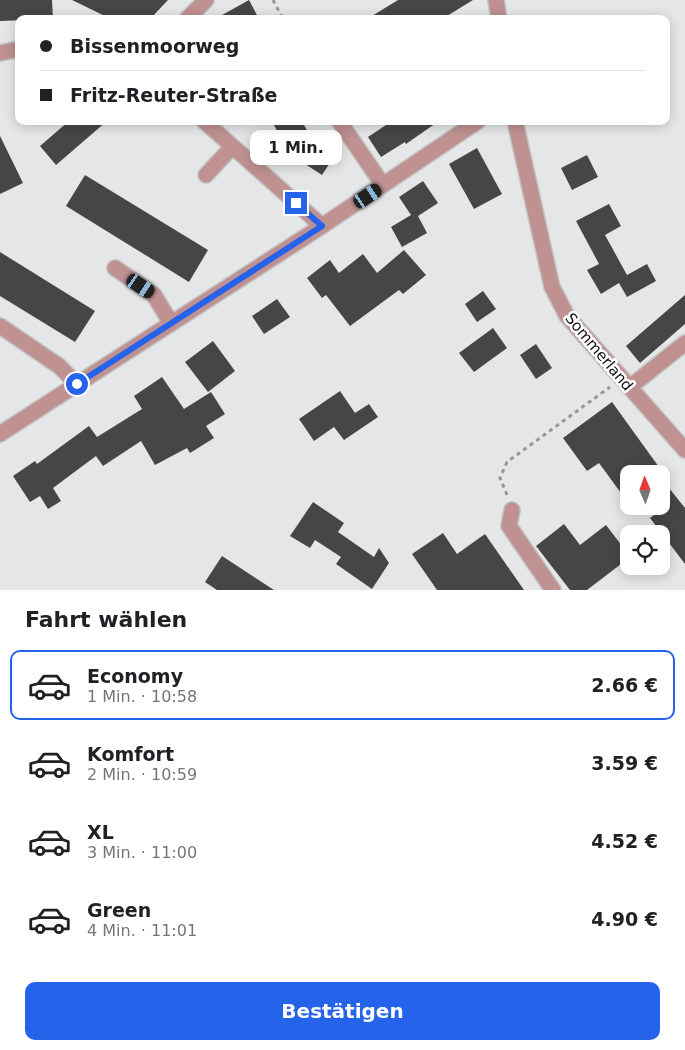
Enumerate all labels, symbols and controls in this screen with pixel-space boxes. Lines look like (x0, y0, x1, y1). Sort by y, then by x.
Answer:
text: Bissenmoorweg (70, 35, 239, 57)
text: Fritz-Reuter-Straße (70, 84, 277, 106)
callout: 1 Min. (250, 130, 342, 166)
text: 1 Min. (268, 138, 324, 157)
car (351, 181, 384, 211)
route end (285, 192, 307, 214)
car (124, 271, 157, 301)
street label: Sommerland (561, 310, 637, 394)
route start (66, 373, 88, 395)
north arrow (620, 465, 670, 515)
map controls (620, 465, 670, 575)
button: locate (620, 525, 670, 575)
text: Fahrt wählen (25, 607, 187, 632)
icon: car (27, 663, 72, 708)
text: Economy (87, 665, 183, 687)
text: 2.66 € (591, 674, 658, 696)
text: 1 Min. · 10:58 (87, 687, 197, 706)
icon: car (27, 741, 72, 786)
text: Komfort (87, 743, 174, 765)
text: 3.59 € (591, 752, 658, 774)
text: 2 Min. · 10:59 (87, 765, 197, 784)
icon: car (27, 819, 72, 864)
text: XL (87, 821, 114, 843)
text: 4.52 € (591, 830, 658, 852)
text: 3 Min. · 11:00 (87, 843, 197, 862)
icon: car (27, 897, 72, 942)
text: Green (87, 899, 151, 921)
text: 4.90 € (591, 908, 658, 930)
text: 4 Min. · 11:01 (87, 921, 197, 940)
button: Bestätigen (25, 982, 660, 1040)

